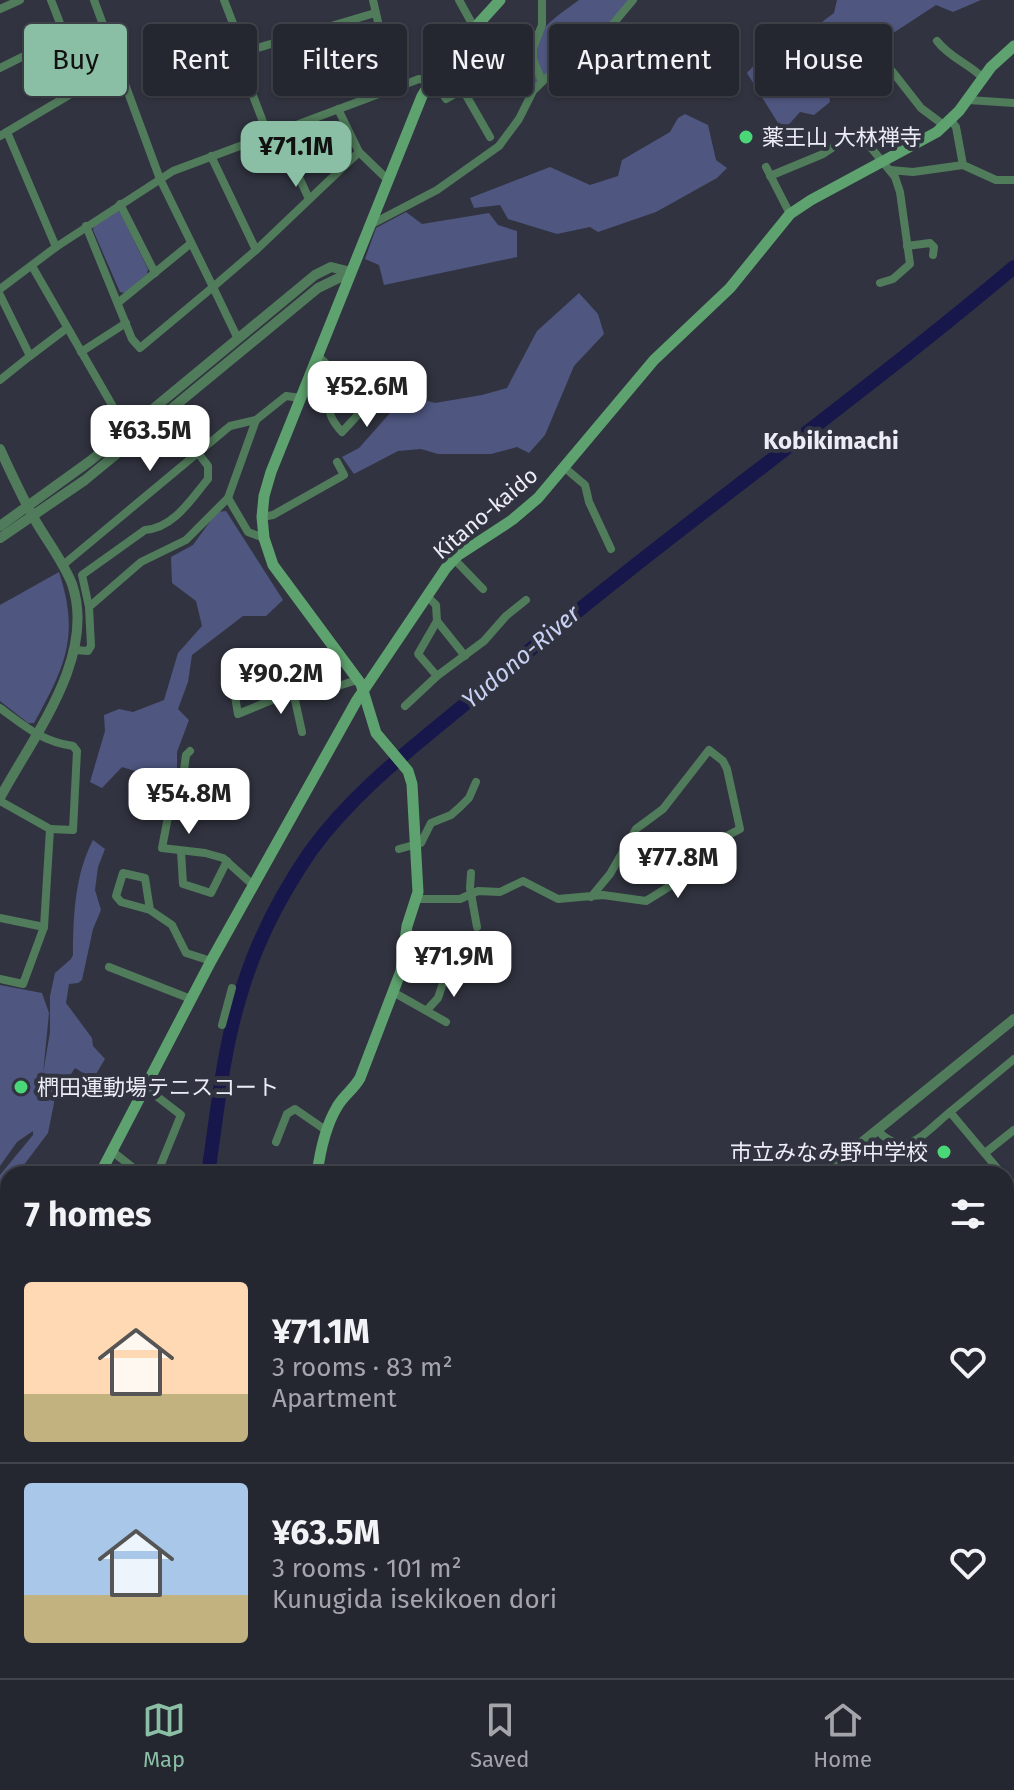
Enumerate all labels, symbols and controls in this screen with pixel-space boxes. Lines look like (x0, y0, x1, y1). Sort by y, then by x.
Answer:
chip: Buy (24, 24, 127, 96)
chip: Rent (143, 24, 257, 96)
chip: Filters (273, 24, 407, 96)
chip: New (423, 24, 533, 96)
chip: Apartment (549, 24, 739, 96)
chip: House (755, 24, 892, 96)
pin: ¥71.1M (231, 121, 361, 189)
place label: 薬王山 大林禅寺 (762, 124, 922, 151)
marker: 薬王山 大林禅寺 (737, 128, 755, 146)
text: ¥71.1M (259, 131, 333, 162)
pin: ¥52.6M (302, 361, 432, 429)
text: ¥52.6M (326, 371, 408, 402)
pin: ¥63.5M (85, 405, 215, 473)
text: ¥63.5M (109, 415, 191, 446)
district label: Kobikimachi (763, 427, 899, 455)
street label: Kitano-kaido (427, 462, 543, 565)
water label: Yudono-River (456, 599, 586, 714)
pin: ¥90.2M (216, 648, 346, 716)
text: ¥90.2M (239, 658, 323, 689)
pin: ¥54.8M (124, 768, 254, 836)
text: ¥54.8M (147, 778, 231, 809)
pin: ¥77.8M (613, 832, 743, 900)
text: ¥77.8M (638, 842, 718, 873)
pin: ¥71.9M (389, 931, 519, 999)
text: ¥71.9M (414, 941, 494, 972)
place label: 椚田運動場テニスコート (37, 1074, 279, 1101)
marker: 椚田運動場テニスコート (12, 1078, 30, 1096)
place label: 市立みなみ野中学校 (730, 1139, 928, 1166)
marker: 市立みなみ野中学校 (935, 1143, 953, 1161)
icon: filters (946, 1192, 990, 1236)
text: 7 homes (24, 1194, 151, 1235)
text: ¥71.1M (272, 1311, 370, 1352)
icon: home (88, 1314, 184, 1410)
icon: heart (946, 1340, 990, 1384)
text: 3 rooms · 83 m² (272, 1352, 453, 1383)
text: Apartment (272, 1383, 397, 1414)
text: ¥63.5M (272, 1512, 380, 1553)
icon: home (88, 1515, 184, 1611)
icon: heart (946, 1541, 990, 1585)
text: 3 rooms · 101 m² (272, 1553, 462, 1584)
text: Kunugida isekikoen dori (272, 1584, 557, 1615)
tab: Map (142, 1698, 186, 1773)
tab: Saved (470, 1698, 529, 1773)
tab: Home (813, 1698, 872, 1773)

